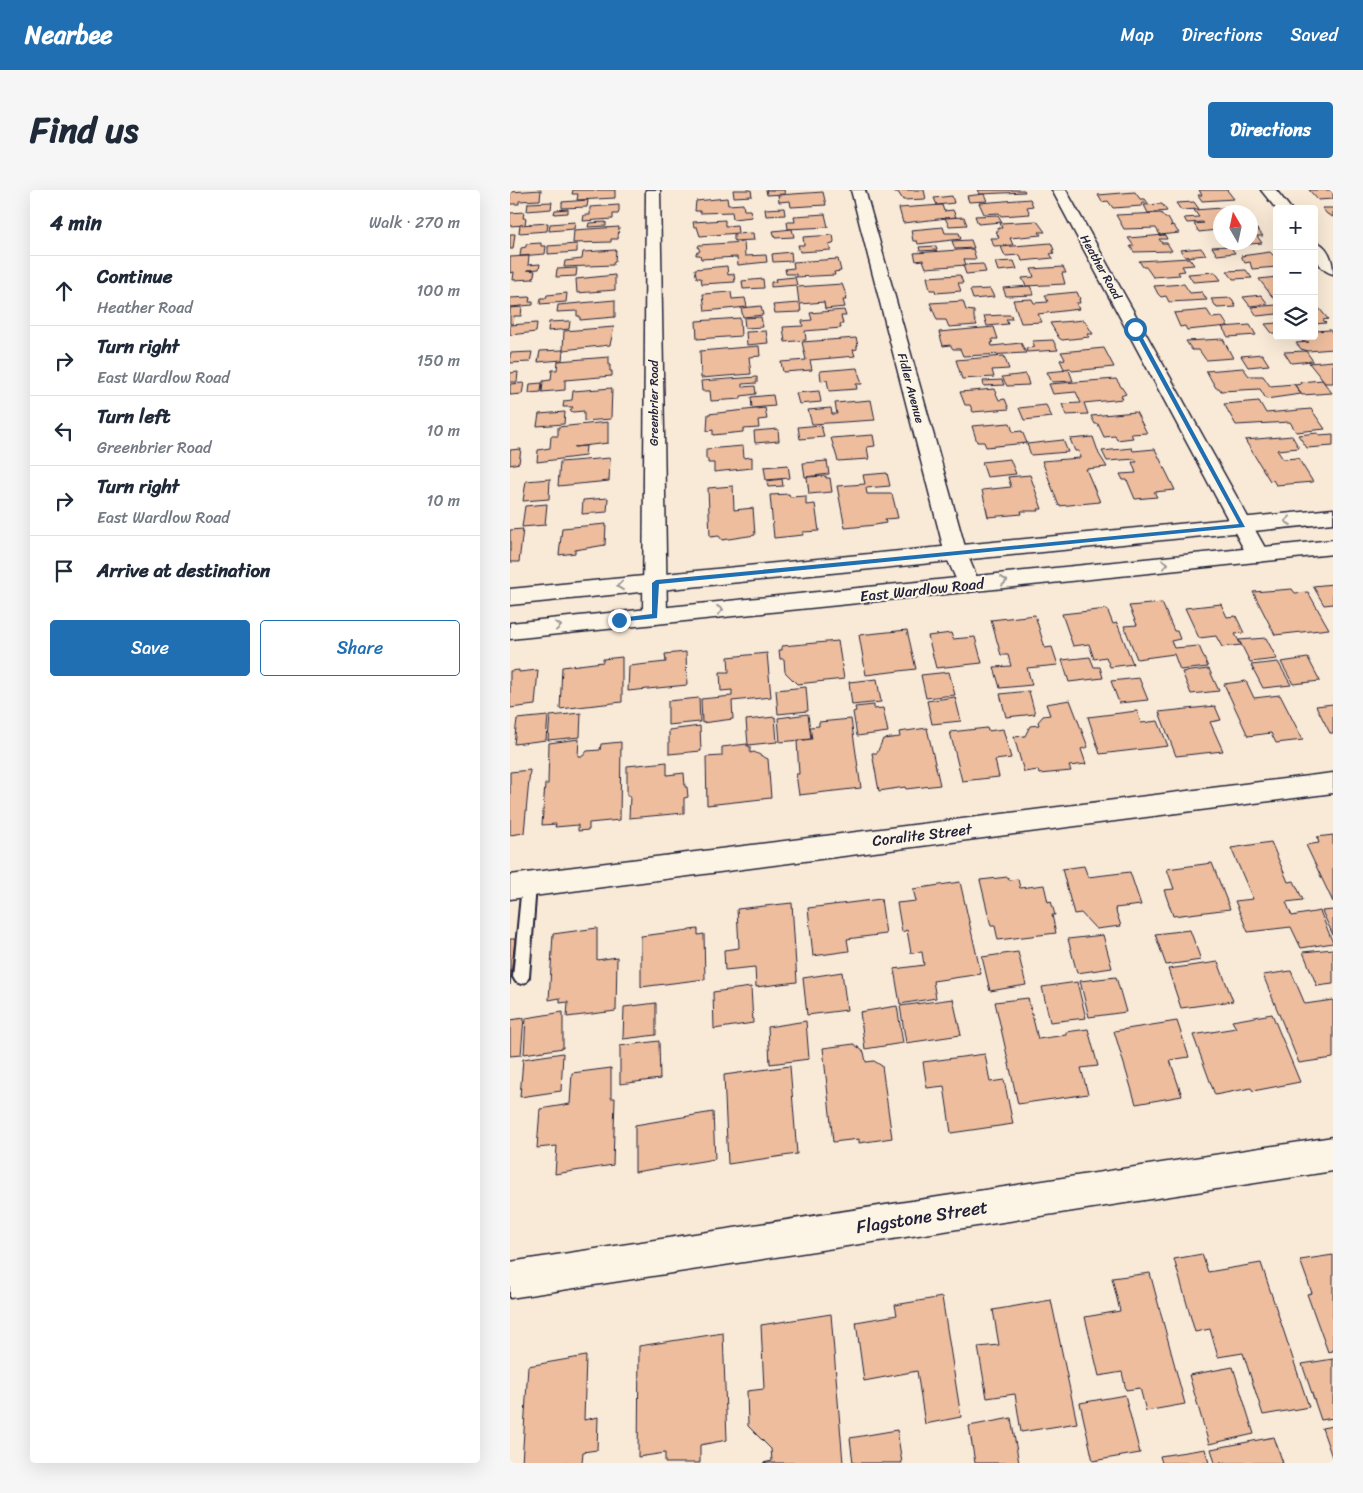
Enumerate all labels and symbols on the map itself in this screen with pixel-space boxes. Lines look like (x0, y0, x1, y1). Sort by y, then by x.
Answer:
north arrow (1213, 205, 1258, 250)
street label: Heather Road (1074, 230, 1129, 305)
route start (1124, 318, 1147, 341)
street label: Fidler Avenue (891, 350, 931, 426)
street label: Greenbrier Road (643, 359, 665, 446)
one-way arrow (1284, 515, 1292, 526)
one-way arrow (1162, 559, 1170, 570)
street label: East Wardlow Road (859, 570, 986, 609)
one-way arrow (1000, 576, 1008, 587)
one-way arrow (615, 580, 623, 591)
one-way arrow (716, 605, 724, 616)
route end (608, 609, 631, 632)
one-way arrow (555, 621, 563, 632)
street label: Coralite Street (871, 816, 974, 854)
street label: Flagstone Street (854, 1191, 990, 1243)

